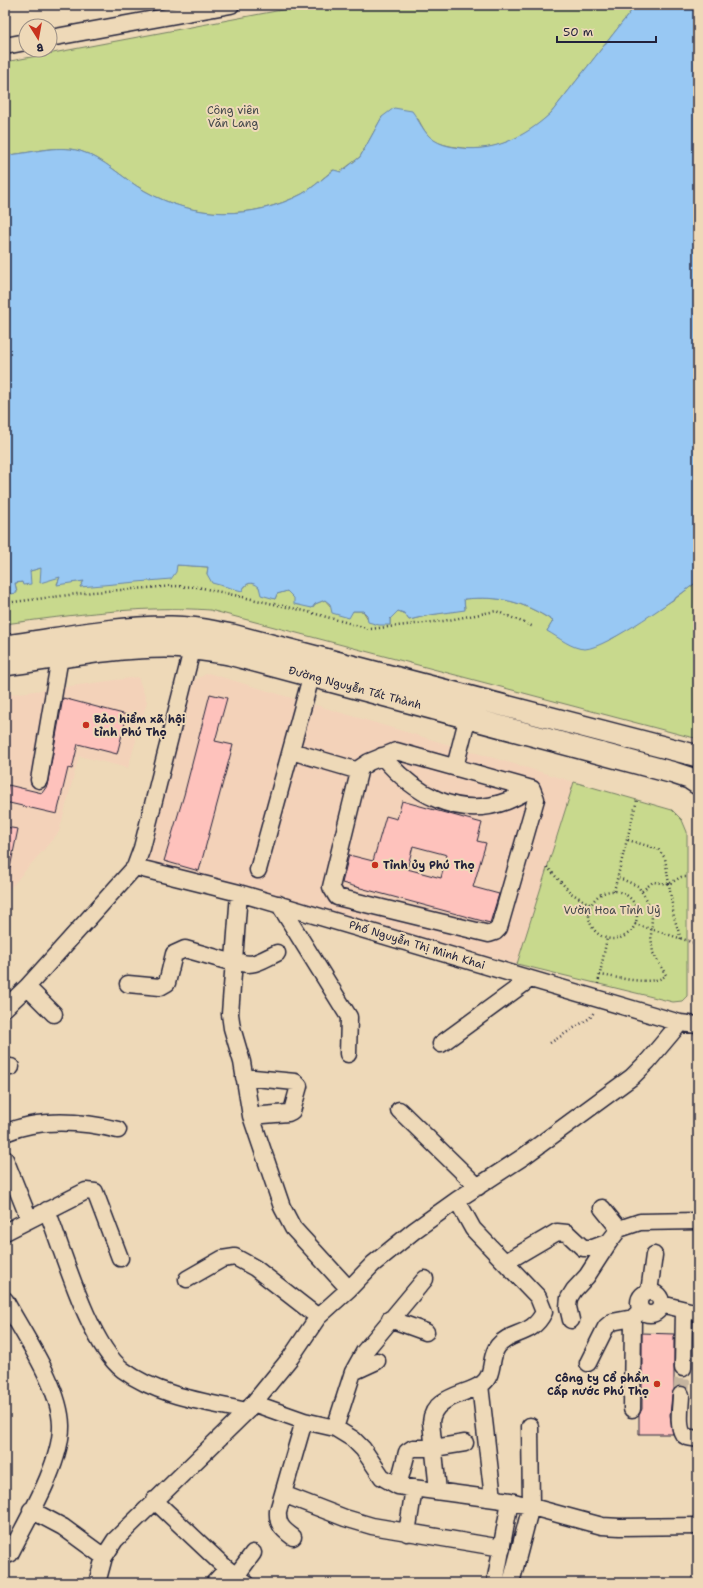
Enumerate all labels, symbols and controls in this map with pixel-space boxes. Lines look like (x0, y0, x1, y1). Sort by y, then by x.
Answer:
north arrow (18, 18, 58, 58)
scale bar (557, 18, 656, 44)
text: 50 m (563, 24, 593, 40)
text: B (35, 39, 45, 55)
park label: Công viên Văn Lang (207, 103, 259, 131)
street label: Đường Nguyễn Tất Thành (287, 663, 423, 713)
place label: Bảo hiểm xã hội tỉnh Phú Thọ (94, 711, 185, 740)
marker: Bảo hiểm xã hội tỉnh Phú Thọ (81, 720, 91, 730)
place label: Tỉnh ủy Phú Thọ (383, 858, 475, 873)
marker: Tỉnh ủy Phú Thọ (370, 860, 380, 870)
park label: Vườn Hoa Tỉnh Uỷ (564, 903, 661, 918)
street label: Phố Nguyễn Thị Minh Khai (347, 917, 487, 973)
place label: Công ty Cổ phần Cấp nước Phú Thọ (547, 1370, 650, 1399)
marker: Công ty Cổ phần Cấp nước Phú Thọ (652, 1379, 662, 1389)

